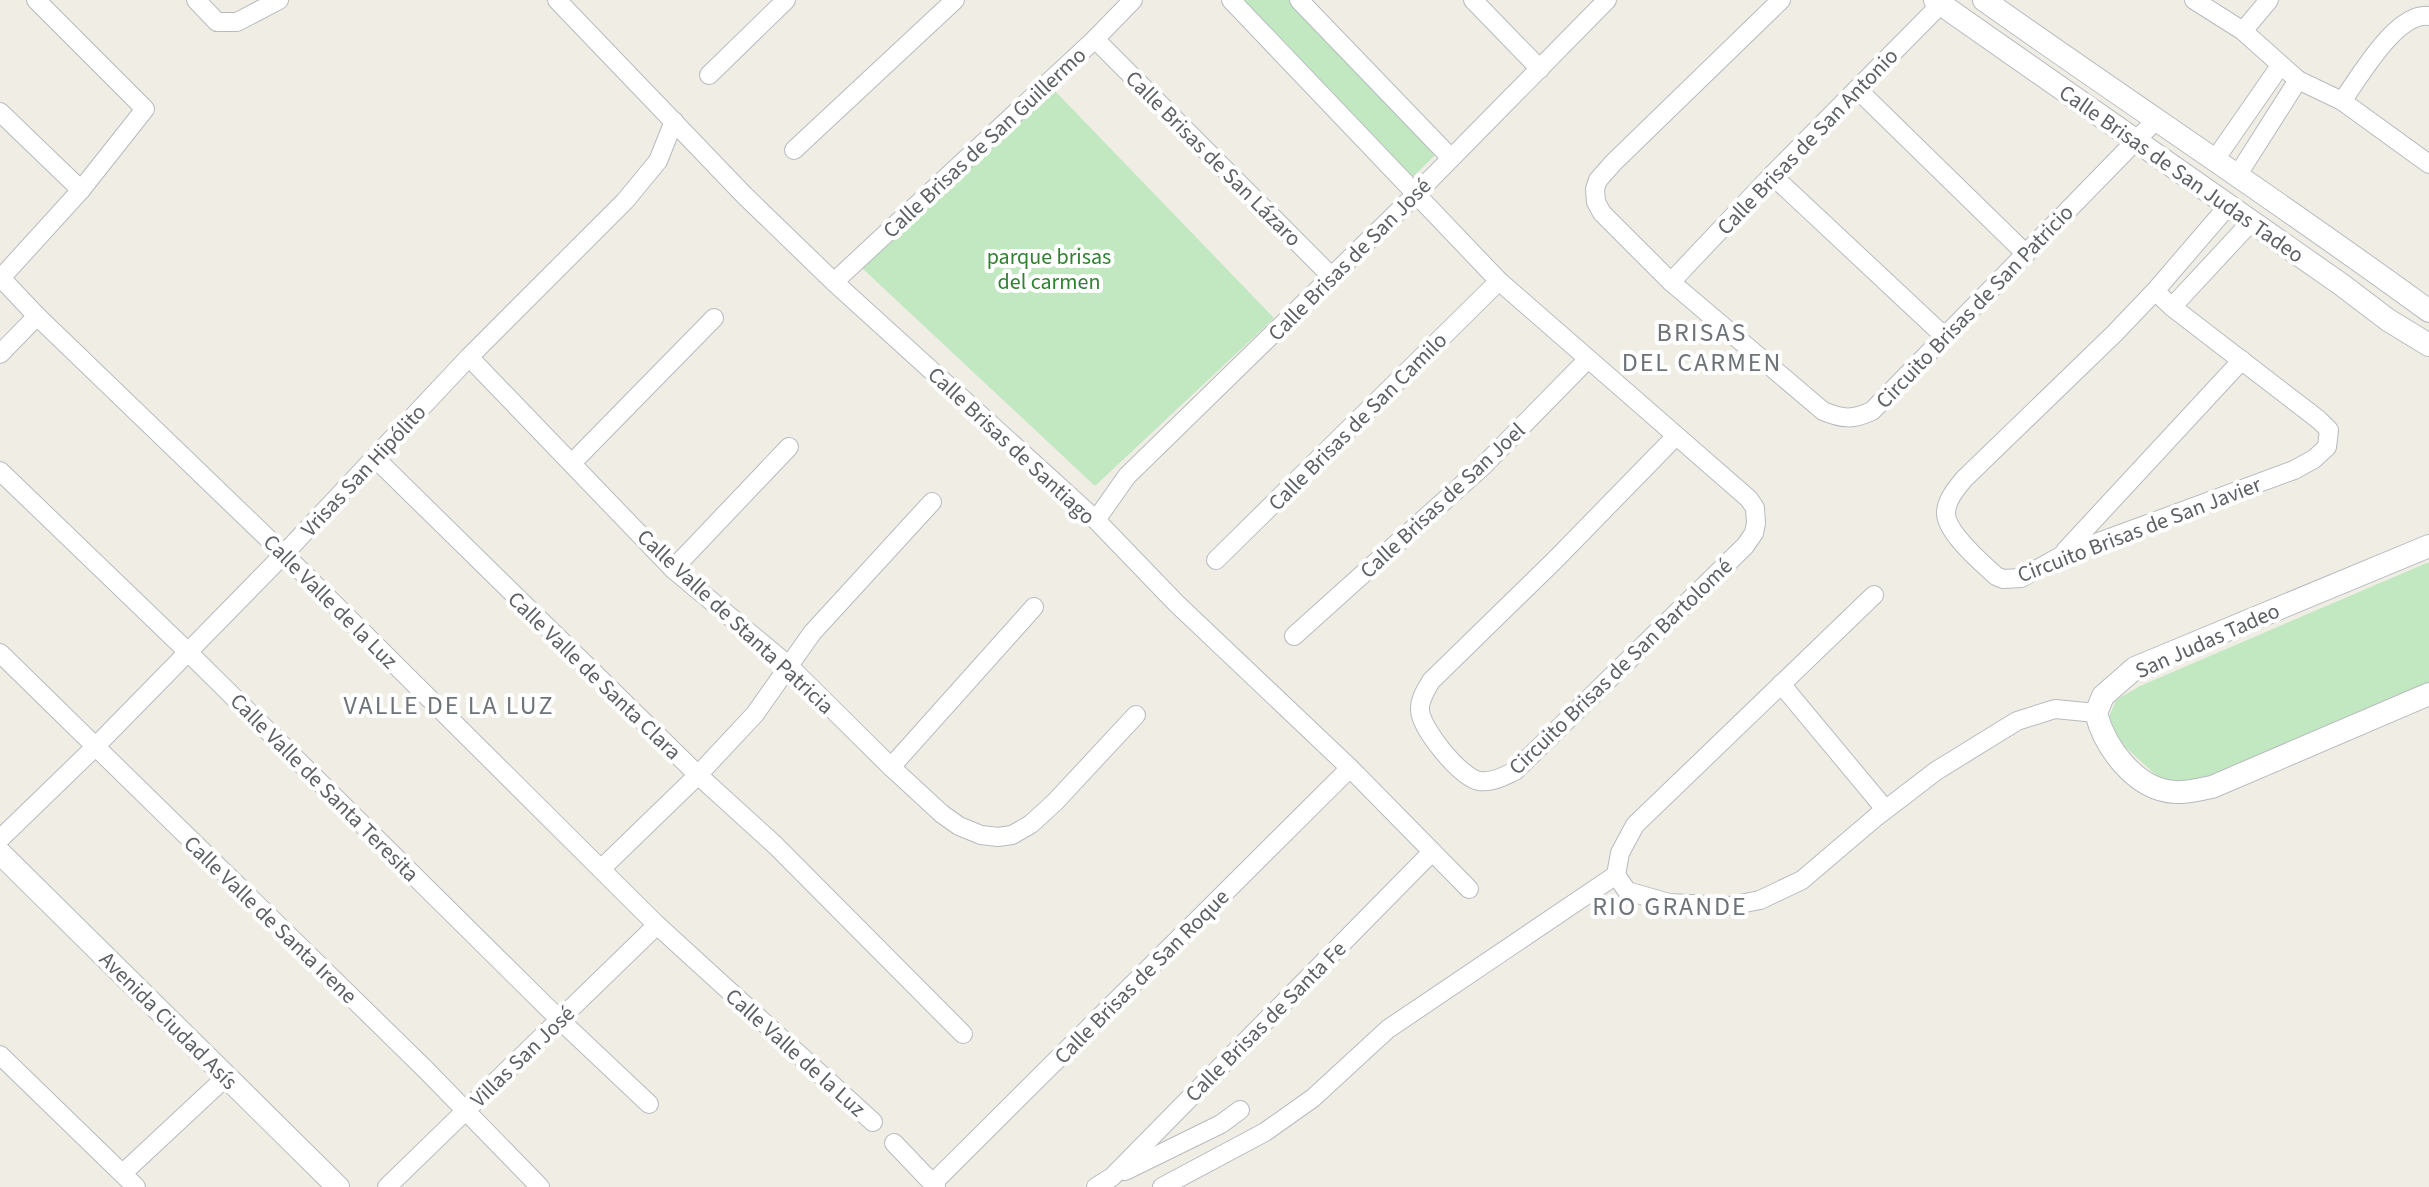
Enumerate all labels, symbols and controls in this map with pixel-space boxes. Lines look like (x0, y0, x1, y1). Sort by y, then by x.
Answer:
street label: Calle Brisas de San Guillermo (876, 40, 1094, 246)
street label: Calle Brisas de San Antonio (1710, 41, 1906, 242)
street label: Calle Brisas de San Lázaro (1118, 63, 1309, 254)
street label: Calle Brisas de San Judas Tadeo (2052, 77, 2310, 271)
street label: Calle Brisas de San José (1261, 171, 1439, 349)
street label: Circuito Brisas de San Patricio (1868, 197, 2081, 416)
park label: parque brisas del carmen (987, 241, 1111, 298)
district label: BRISAS DEL CARMEN (1622, 314, 1782, 381)
street label: Calle Brisas de San Camilo (1261, 325, 1454, 518)
street label: Calle Brisas de Santiago (920, 359, 1102, 532)
street label: Vrisas San Hipólito (294, 397, 434, 544)
street label: Calle Brisas de San Joel (1353, 415, 1533, 586)
street label: Circuito Brisas de San Javier (2013, 468, 2266, 591)
street label: Calle Valle de Stanta Patricia (630, 522, 841, 722)
street label: Calle Valle de la Luz (256, 527, 405, 676)
street label: Circuito Brisas de San Bartolomé (1502, 551, 1740, 783)
street label: Calle Valle de Santa Clara (500, 584, 688, 767)
street label: San Judas Tadeo (2130, 595, 2285, 687)
street label: Calle Valle de Santa Teresita (223, 686, 426, 889)
district label: VALLE DE LA LUZ (344, 687, 554, 724)
street label: Calle Valle de Santa Irene (176, 828, 364, 1011)
street label: Calle Brisas de San Roque (1047, 882, 1237, 1072)
district label: RIO GRANDE (1592, 888, 1748, 925)
street label: Calle Brisas de Santa Fe (1178, 934, 1354, 1110)
street label: Avenida Ciudad Asís (92, 944, 245, 1097)
street label: Calle Valle de la Luz (718, 981, 873, 1125)
street label: Villas San José (463, 998, 582, 1115)

